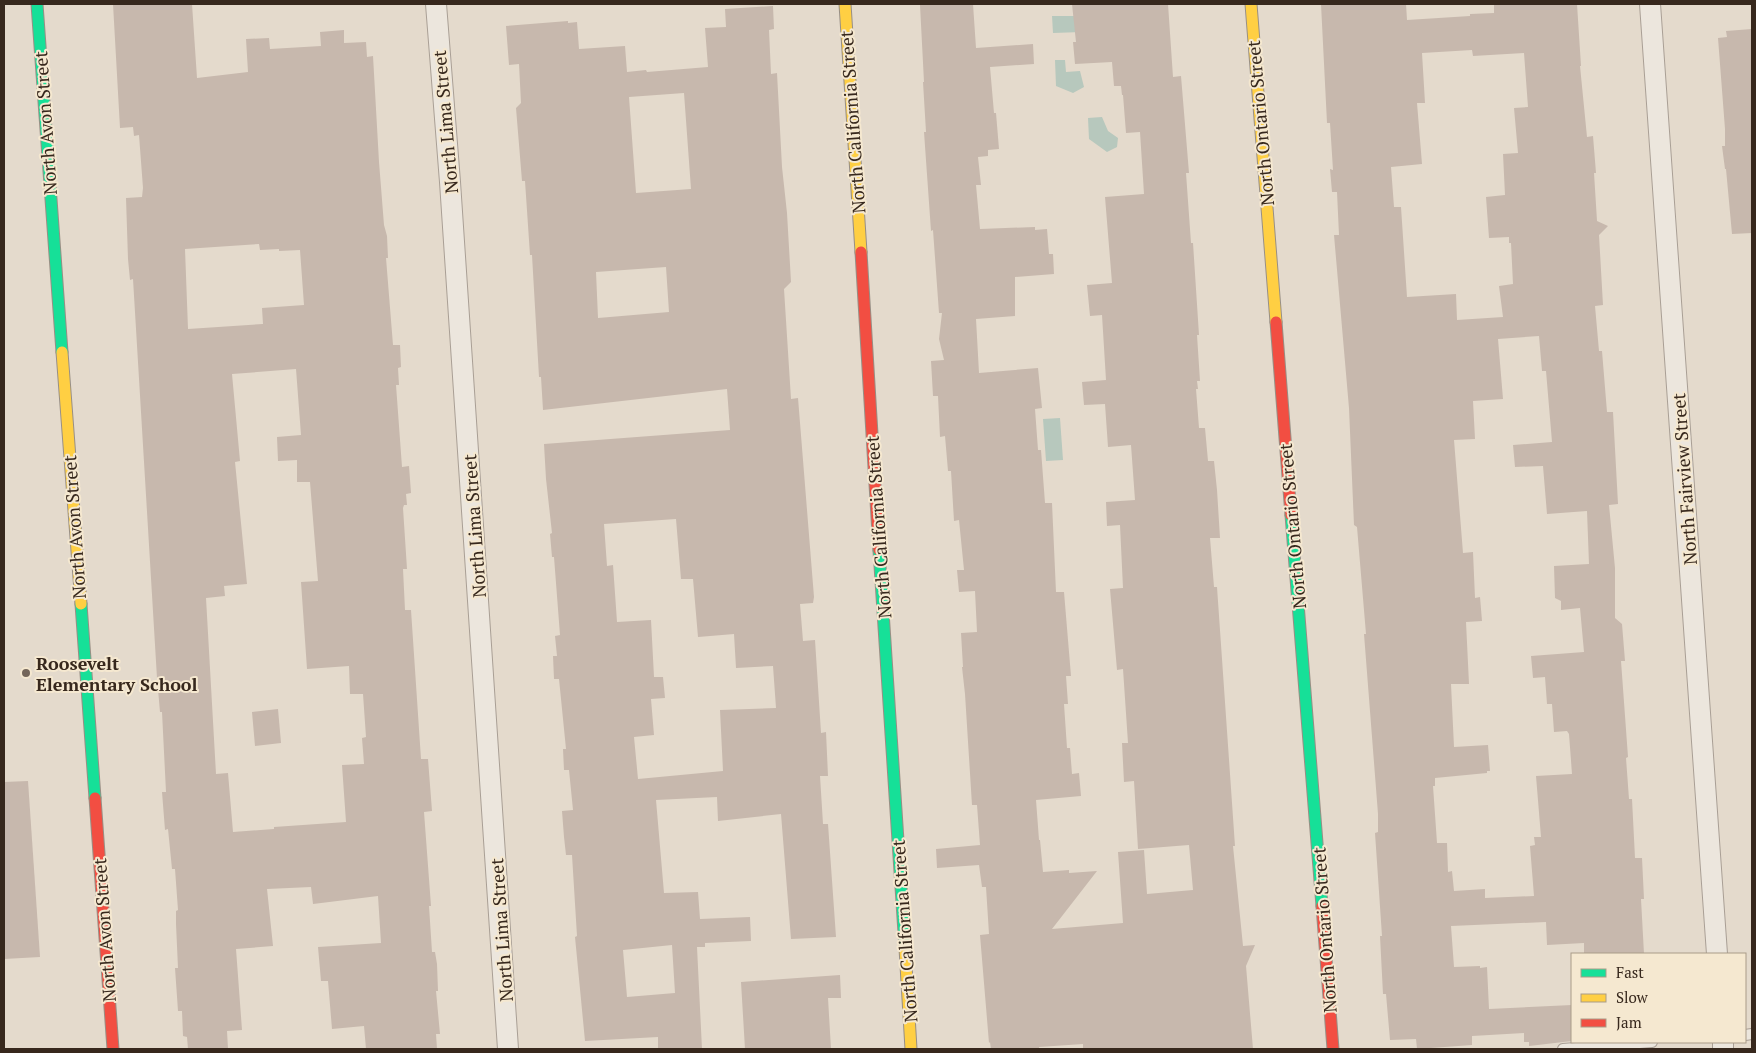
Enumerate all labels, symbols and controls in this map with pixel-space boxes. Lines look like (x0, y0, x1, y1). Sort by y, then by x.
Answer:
street label: North California Street (834, 29, 870, 214)
street label: North Ontario Street (1241, 39, 1279, 207)
street label: North Lima Street (427, 49, 463, 195)
street label: North Avon Street (28, 50, 62, 196)
street label: North Fairview Street (1666, 392, 1702, 566)
street label: North California Street (860, 434, 896, 619)
street label: North Ontario Street (1273, 442, 1311, 610)
street label: North Lima Street (457, 453, 491, 599)
street label: North Avon Street (57, 454, 91, 600)
place label: Roosevelt Elementary School (36, 651, 198, 696)
marker: Roosevelt Elementary School (20, 667, 32, 679)
street label: North California Street (886, 838, 922, 1023)
street label: North Ontario Street (1306, 846, 1342, 1014)
street label: North Avon Street (87, 857, 121, 1003)
street label: North Lima Street (484, 857, 518, 1003)
legend (1571, 953, 1746, 1043)
text: Fast (1616, 962, 1644, 982)
text: Slow (1616, 987, 1649, 1007)
text: Jam (1616, 1012, 1642, 1032)

